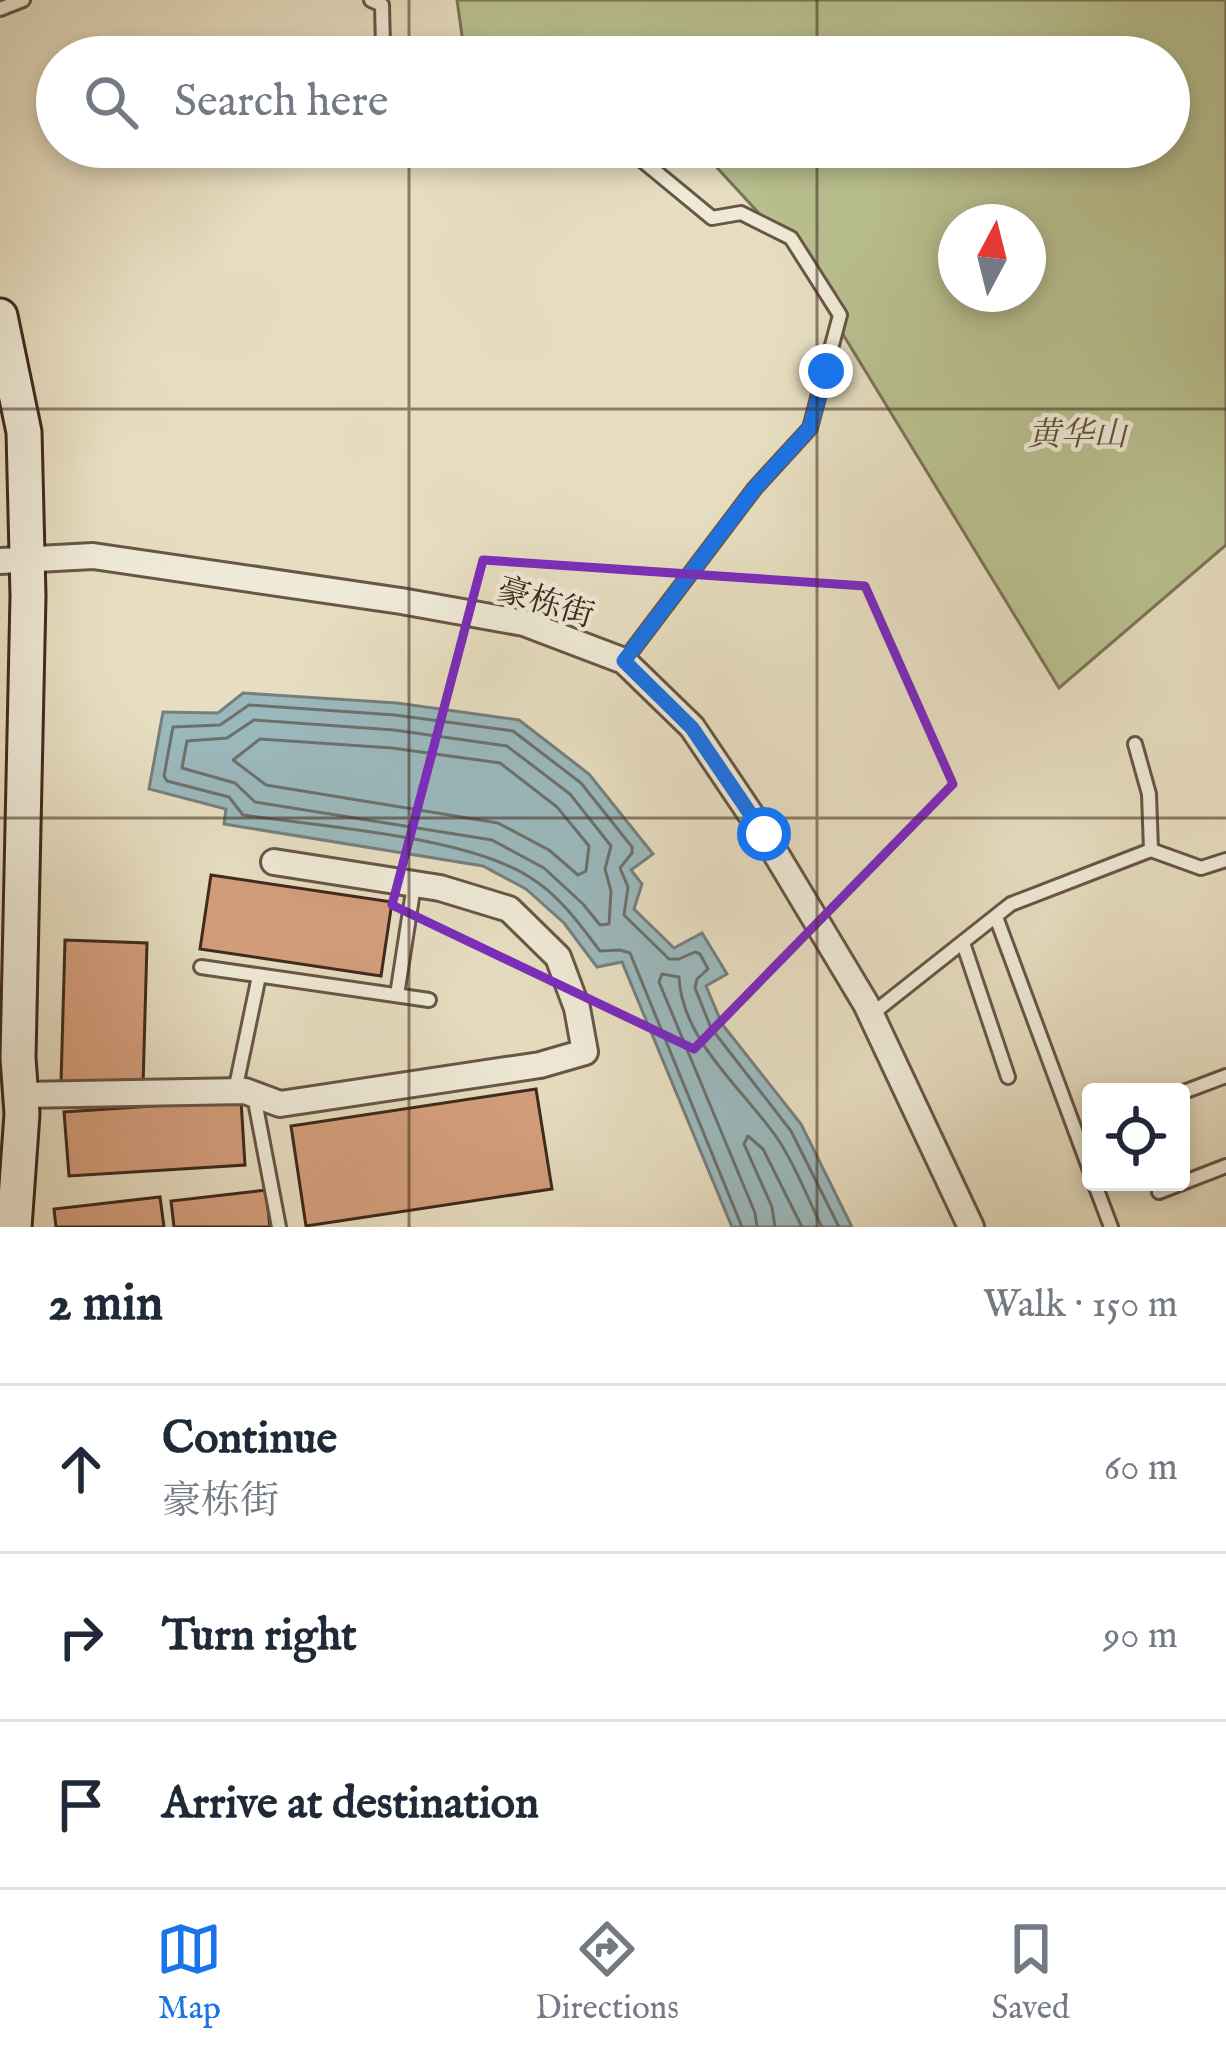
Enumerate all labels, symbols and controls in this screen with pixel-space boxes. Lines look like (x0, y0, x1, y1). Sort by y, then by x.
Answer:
search box (36, 36, 1190, 168)
icon: search (78, 69, 144, 135)
text: Search here (174, 74, 388, 131)
north arrow (938, 204, 1046, 312)
route end (799, 344, 853, 398)
park label: 黄华山 (1028, 415, 1130, 457)
street label: 豪栋街 (492, 569, 599, 638)
route start (737, 807, 791, 861)
map controls (1082, 1083, 1190, 1191)
button: locate (1082, 1083, 1190, 1191)
text: 2 min (48, 1273, 163, 1338)
text: Walk · 150 m (983, 1281, 1178, 1330)
text: Continue (162, 1411, 337, 1468)
icon: ahead (48, 1436, 114, 1502)
text: 60 m (1104, 1444, 1178, 1493)
text: 豪栋街 (162, 1478, 279, 1527)
icon: right (48, 1604, 114, 1670)
text: Turn right (162, 1608, 357, 1665)
text: 90 m (1103, 1612, 1178, 1661)
icon: arrive (48, 1772, 114, 1838)
text: Arrive at destination (162, 1776, 539, 1833)
tab: Map (156, 1916, 222, 2030)
tab: Directions (535, 1916, 679, 2030)
tab: Saved (992, 1916, 1070, 2030)

